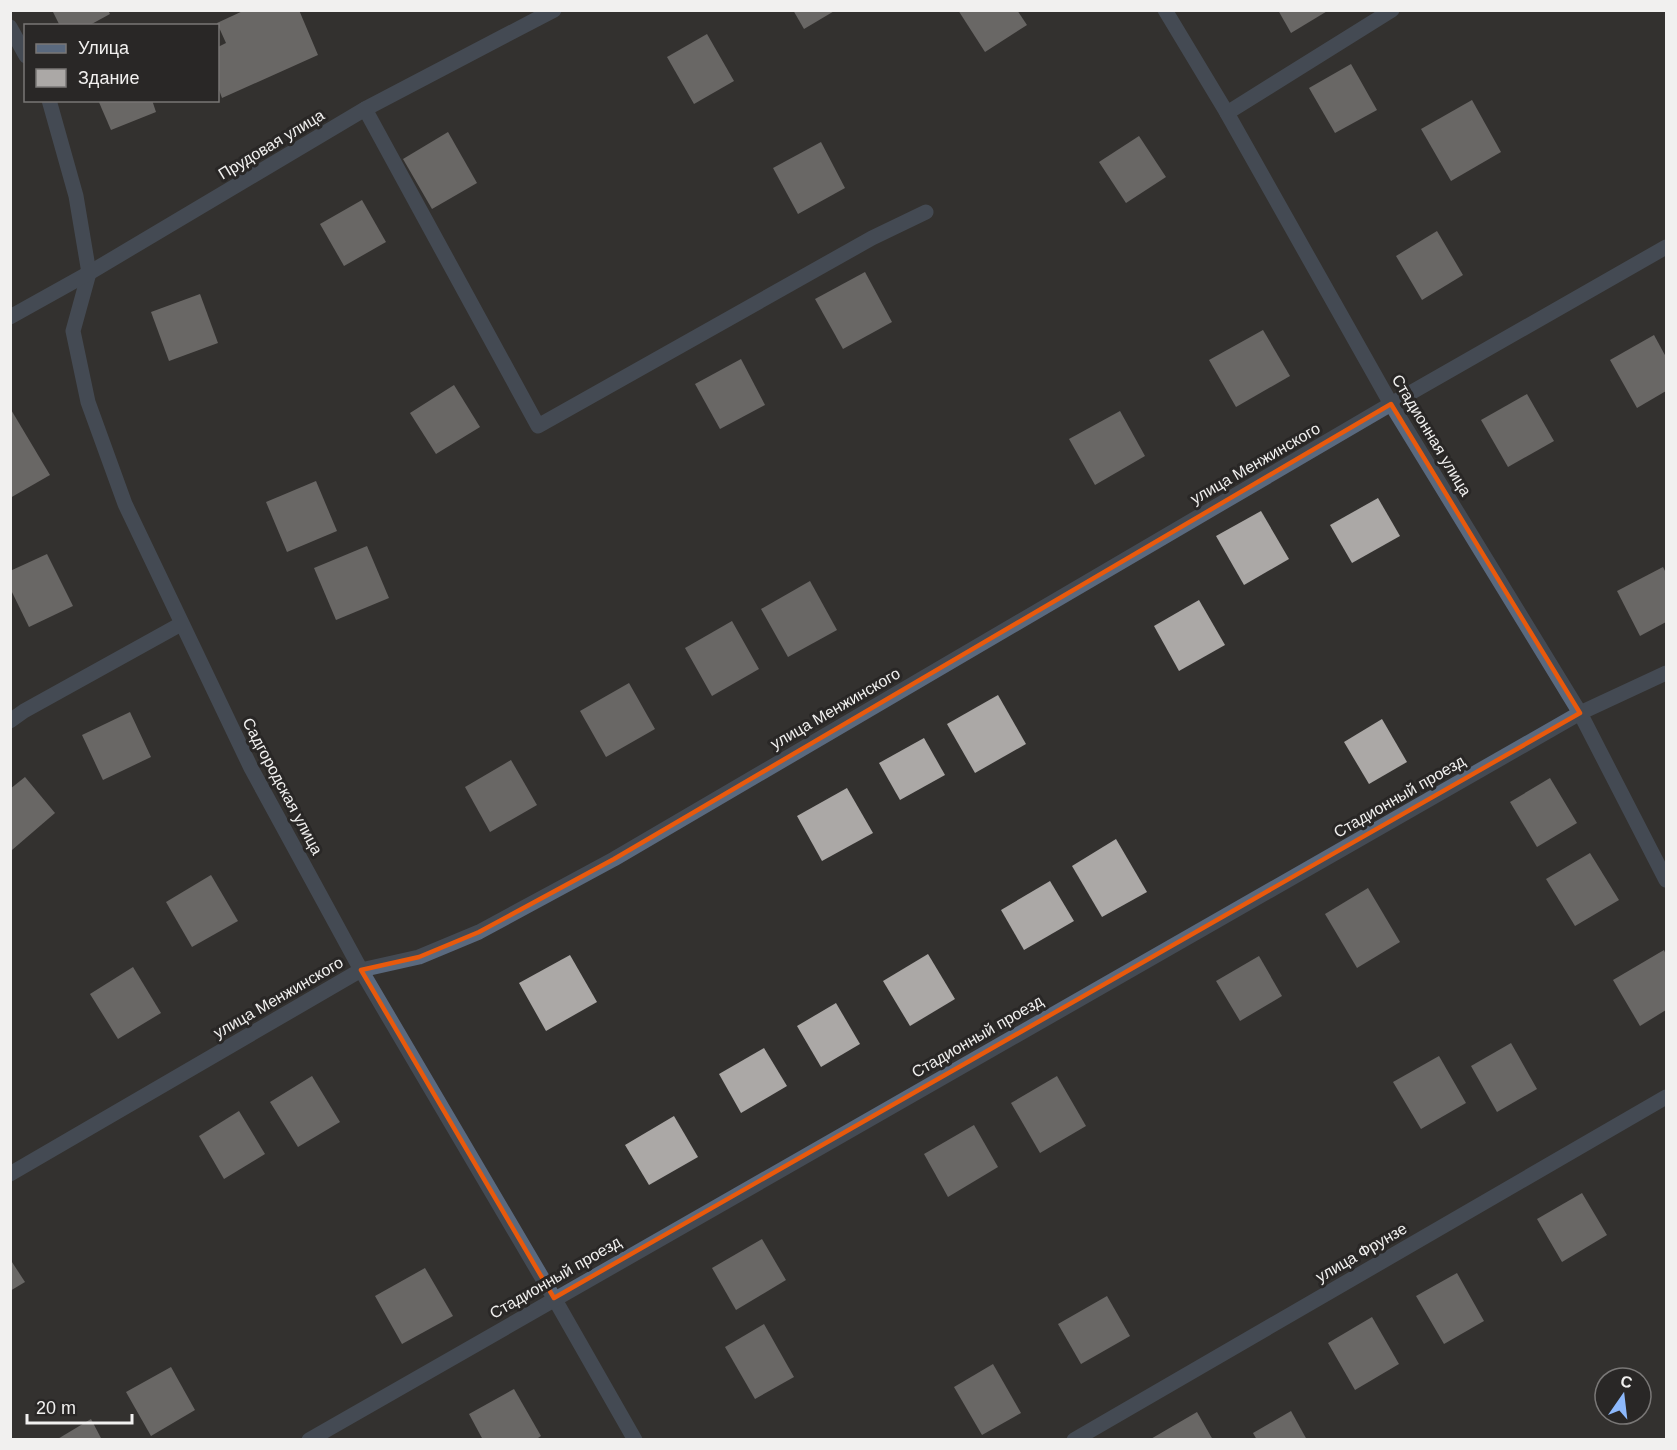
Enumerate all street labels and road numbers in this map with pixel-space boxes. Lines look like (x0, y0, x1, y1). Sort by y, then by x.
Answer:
street label: Прудовая улица (215, 106, 327, 183)
street label: Стадионная улица (1389, 372, 1475, 499)
street label: улица Менжинского (1188, 419, 1323, 507)
street label: улица Менжинского (768, 664, 903, 752)
street label: Садгородская улица (239, 715, 326, 858)
street label: Стадионный проезд (1331, 752, 1468, 841)
street label: улица Менжинского (211, 953, 346, 1041)
street label: Стадионный проезд (909, 992, 1046, 1081)
street label: улица Фрунзе (1313, 1219, 1410, 1285)
street label: Стадионный проезд (487, 1233, 624, 1322)

